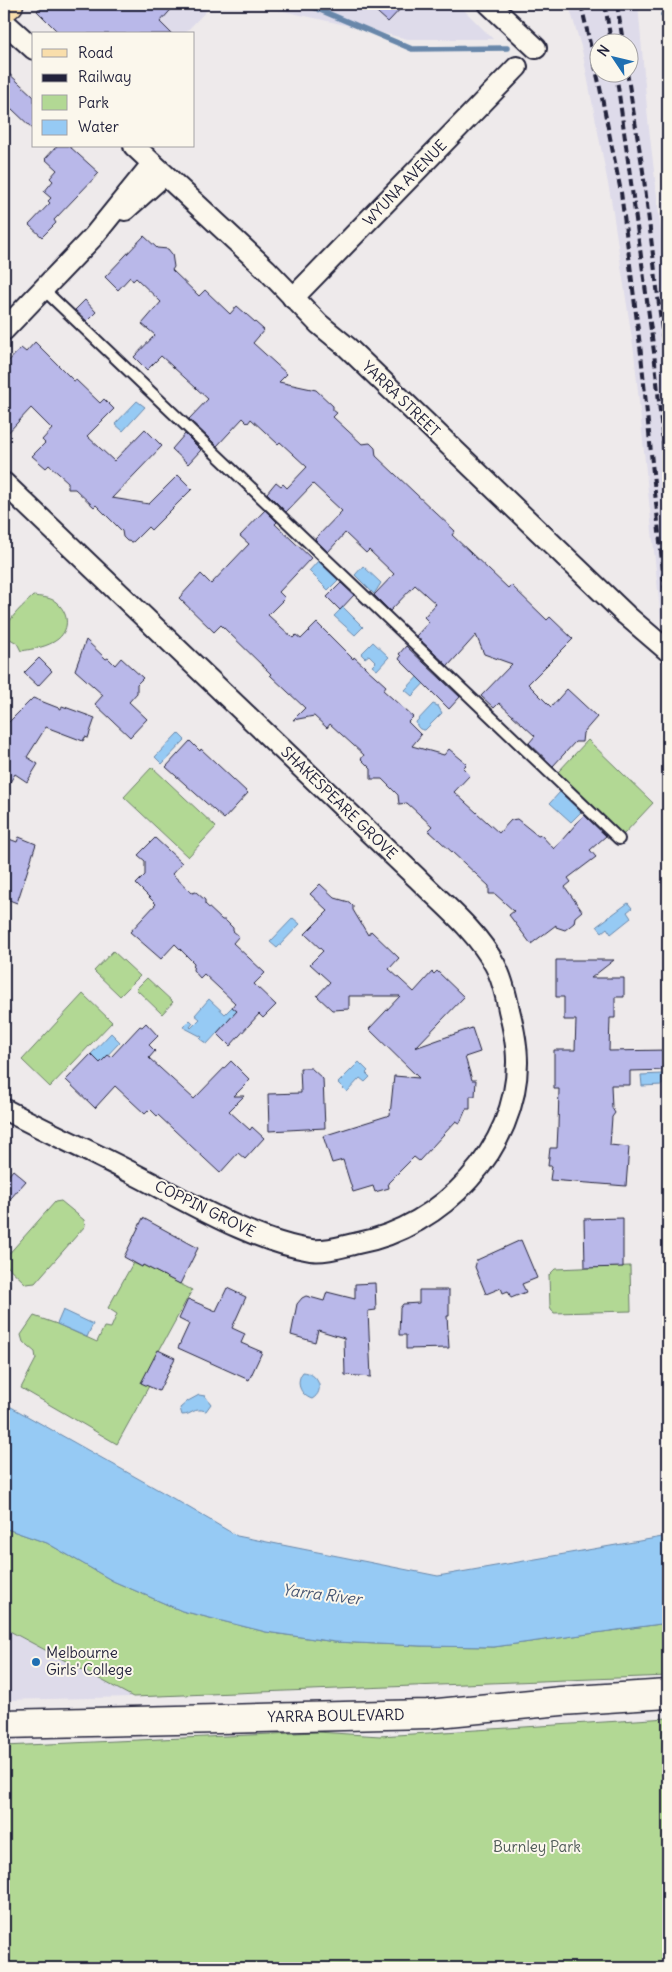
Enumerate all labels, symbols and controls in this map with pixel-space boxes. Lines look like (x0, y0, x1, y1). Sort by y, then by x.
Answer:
legend (32, 32, 195, 148)
north arrow (590, 32, 640, 82)
text: N (593, 41, 614, 60)
text: Road (78, 43, 113, 62)
text: Railway (78, 67, 132, 86)
text: Park (78, 93, 109, 112)
text: Water (78, 117, 119, 136)
street label: WYUNA AVENUE (359, 135, 451, 230)
street label: YARRA STREET (359, 357, 444, 441)
street label: SHAKESPEARE GROVE (277, 742, 402, 863)
street label: COPPIN GROVE (152, 1176, 259, 1241)
water label: Yarra River (281, 1579, 365, 1609)
place label: Melbourne Girls' College (46, 1643, 132, 1679)
marker: Melbourne Girls' College (30, 1656, 42, 1668)
street label: YARRA BOULEVARD (267, 1705, 405, 1726)
park label: Burnley Park (493, 1837, 581, 1856)

